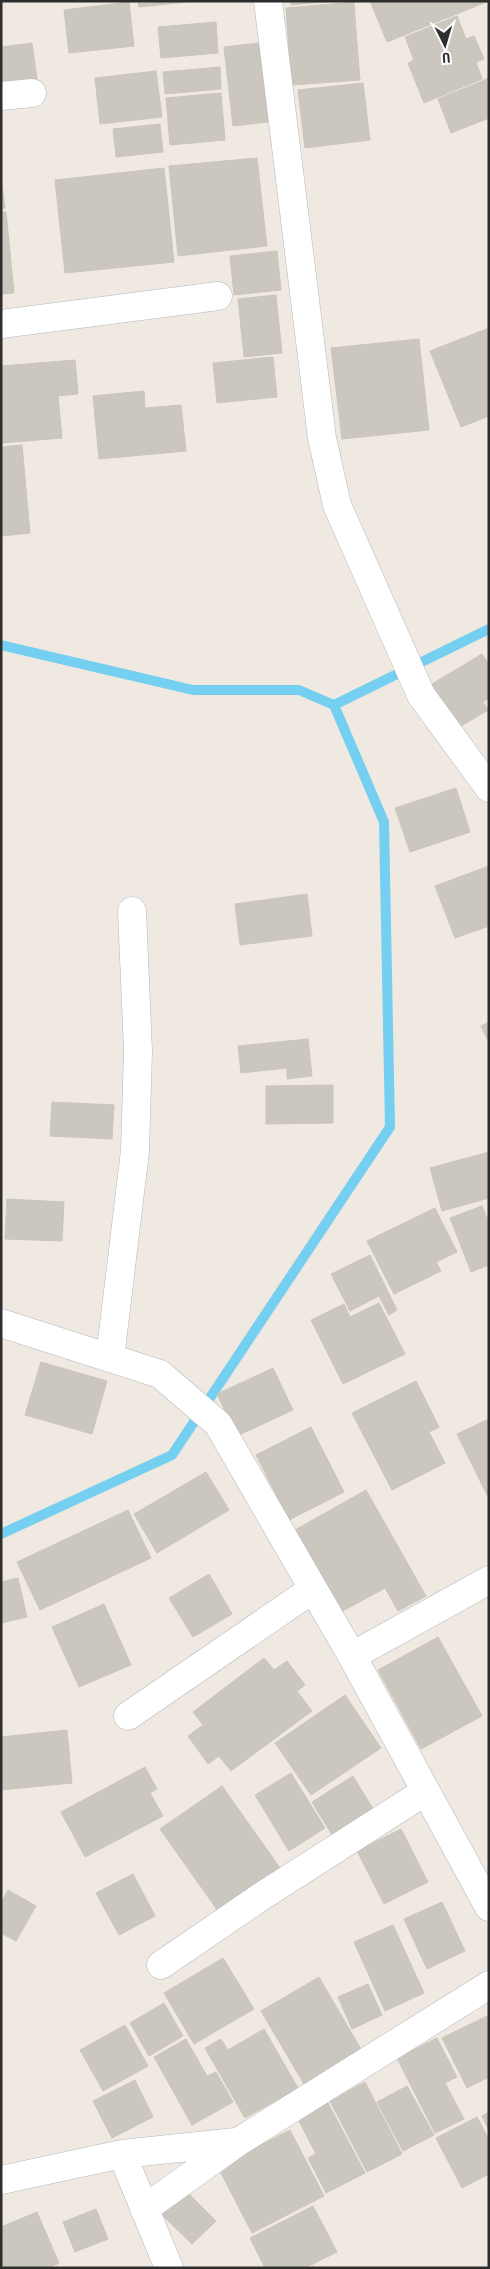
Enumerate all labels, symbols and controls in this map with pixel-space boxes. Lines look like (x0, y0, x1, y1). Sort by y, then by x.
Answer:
north arrow (420, 20, 470, 70)
text: U (441, 50, 451, 66)

